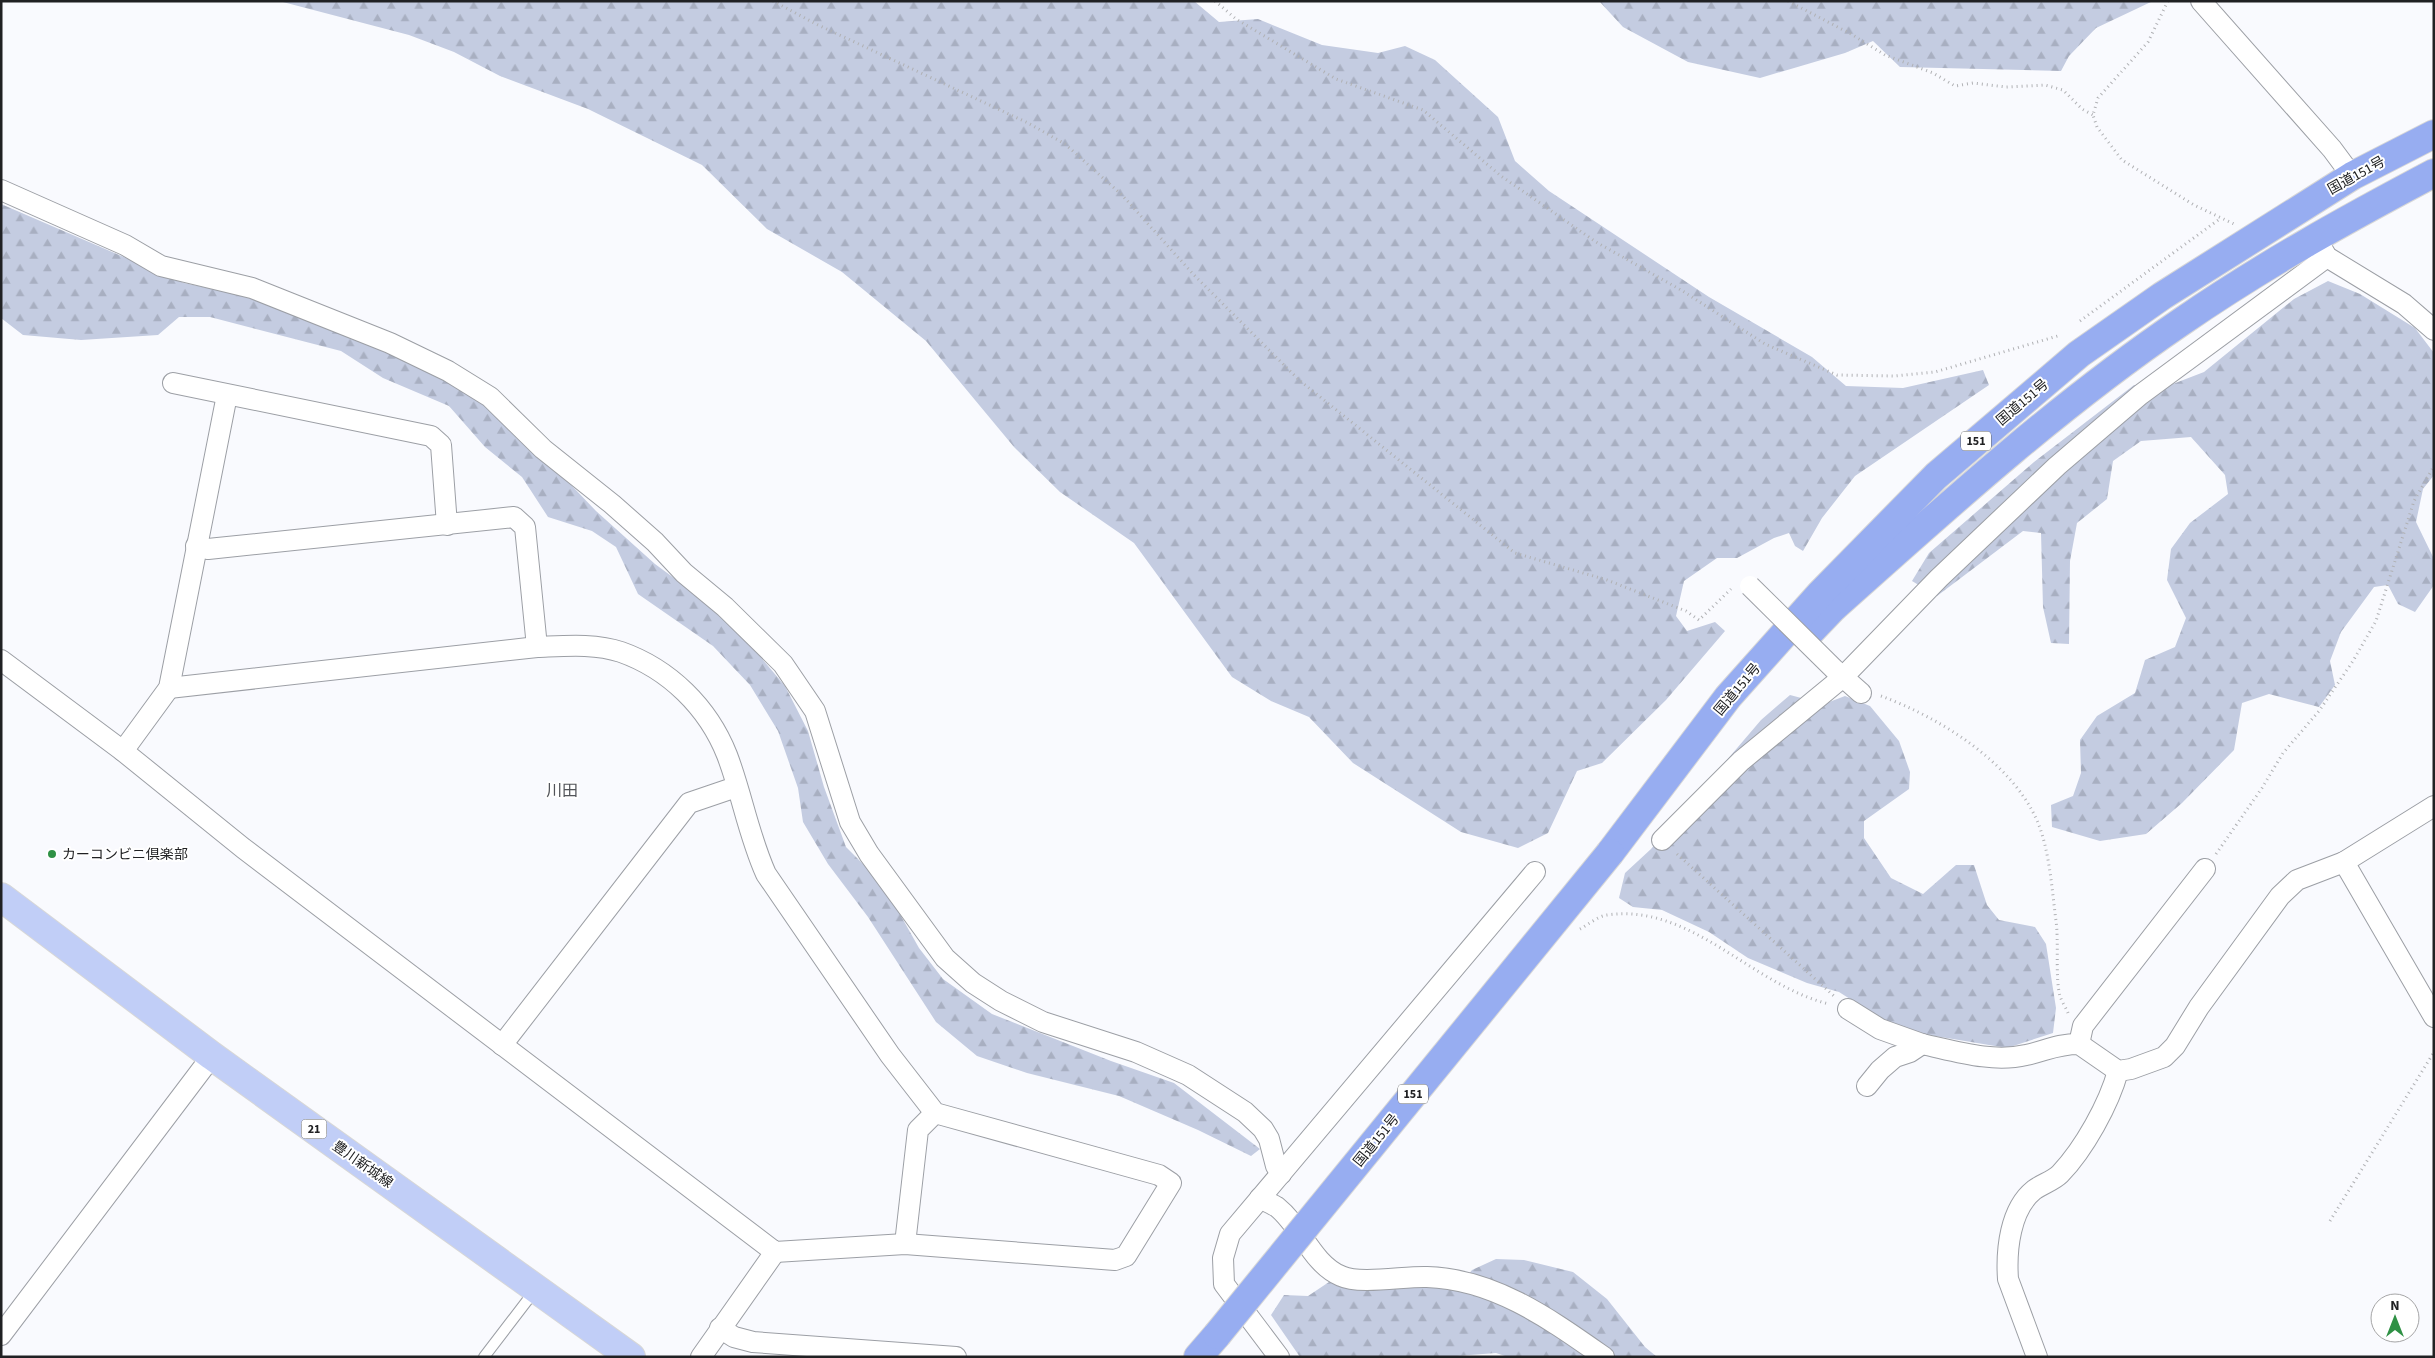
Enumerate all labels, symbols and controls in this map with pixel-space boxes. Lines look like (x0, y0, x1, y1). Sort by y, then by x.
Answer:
street label: 国道151号 (2324, 152, 2389, 200)
street label: 国道151号 (1992, 375, 2053, 431)
road number: 151 (1961, 432, 1991, 451)
street label: 国道151号 (1710, 659, 1766, 720)
district label: 川田 (546, 780, 578, 802)
place label: カーコンビニ倶楽部 (62, 845, 188, 865)
marker: カーコンビニ倶楽部 (46, 848, 58, 860)
road number: 151 (1398, 1084, 1428, 1104)
street label: 国道151号 (1349, 1110, 1404, 1171)
road number: 21 (302, 1120, 326, 1138)
street label: 豊川新城線 (328, 1137, 397, 1193)
north arrow (2370, 1293, 2420, 1343)
text: N (2390, 1296, 2400, 1316)

